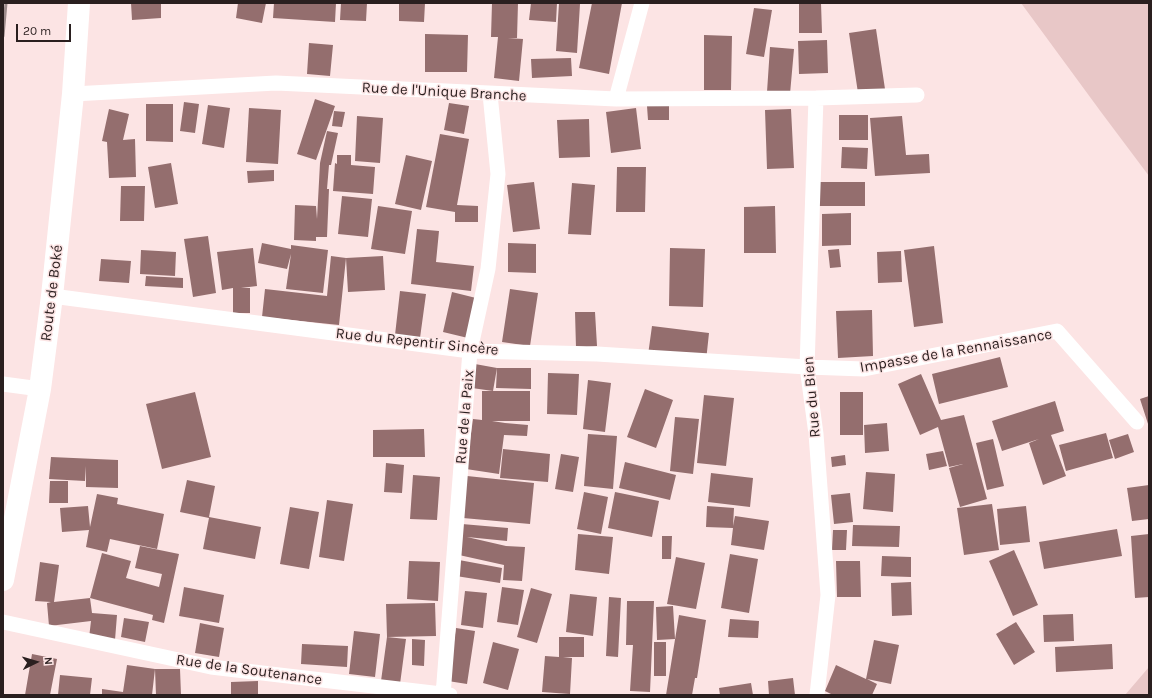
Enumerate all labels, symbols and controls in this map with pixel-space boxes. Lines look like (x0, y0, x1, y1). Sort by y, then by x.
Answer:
scale bar (18, 16, 73, 42)
text: 20 m (23, 24, 51, 38)
street label: Rue de l'Unique Branche (361, 79, 527, 105)
street label: Route de Boké (37, 244, 67, 342)
street label: Rue du Repentir Sincère (335, 324, 499, 360)
street label: Impasse de la Rennaissance (859, 325, 1053, 377)
street label: Rue du Bien (799, 356, 825, 438)
street label: Rue de la Paix (452, 369, 478, 465)
north arrow (16, 642, 56, 682)
street label: Rue de la Soutenance (175, 651, 323, 689)
text: N (42, 656, 55, 665)

